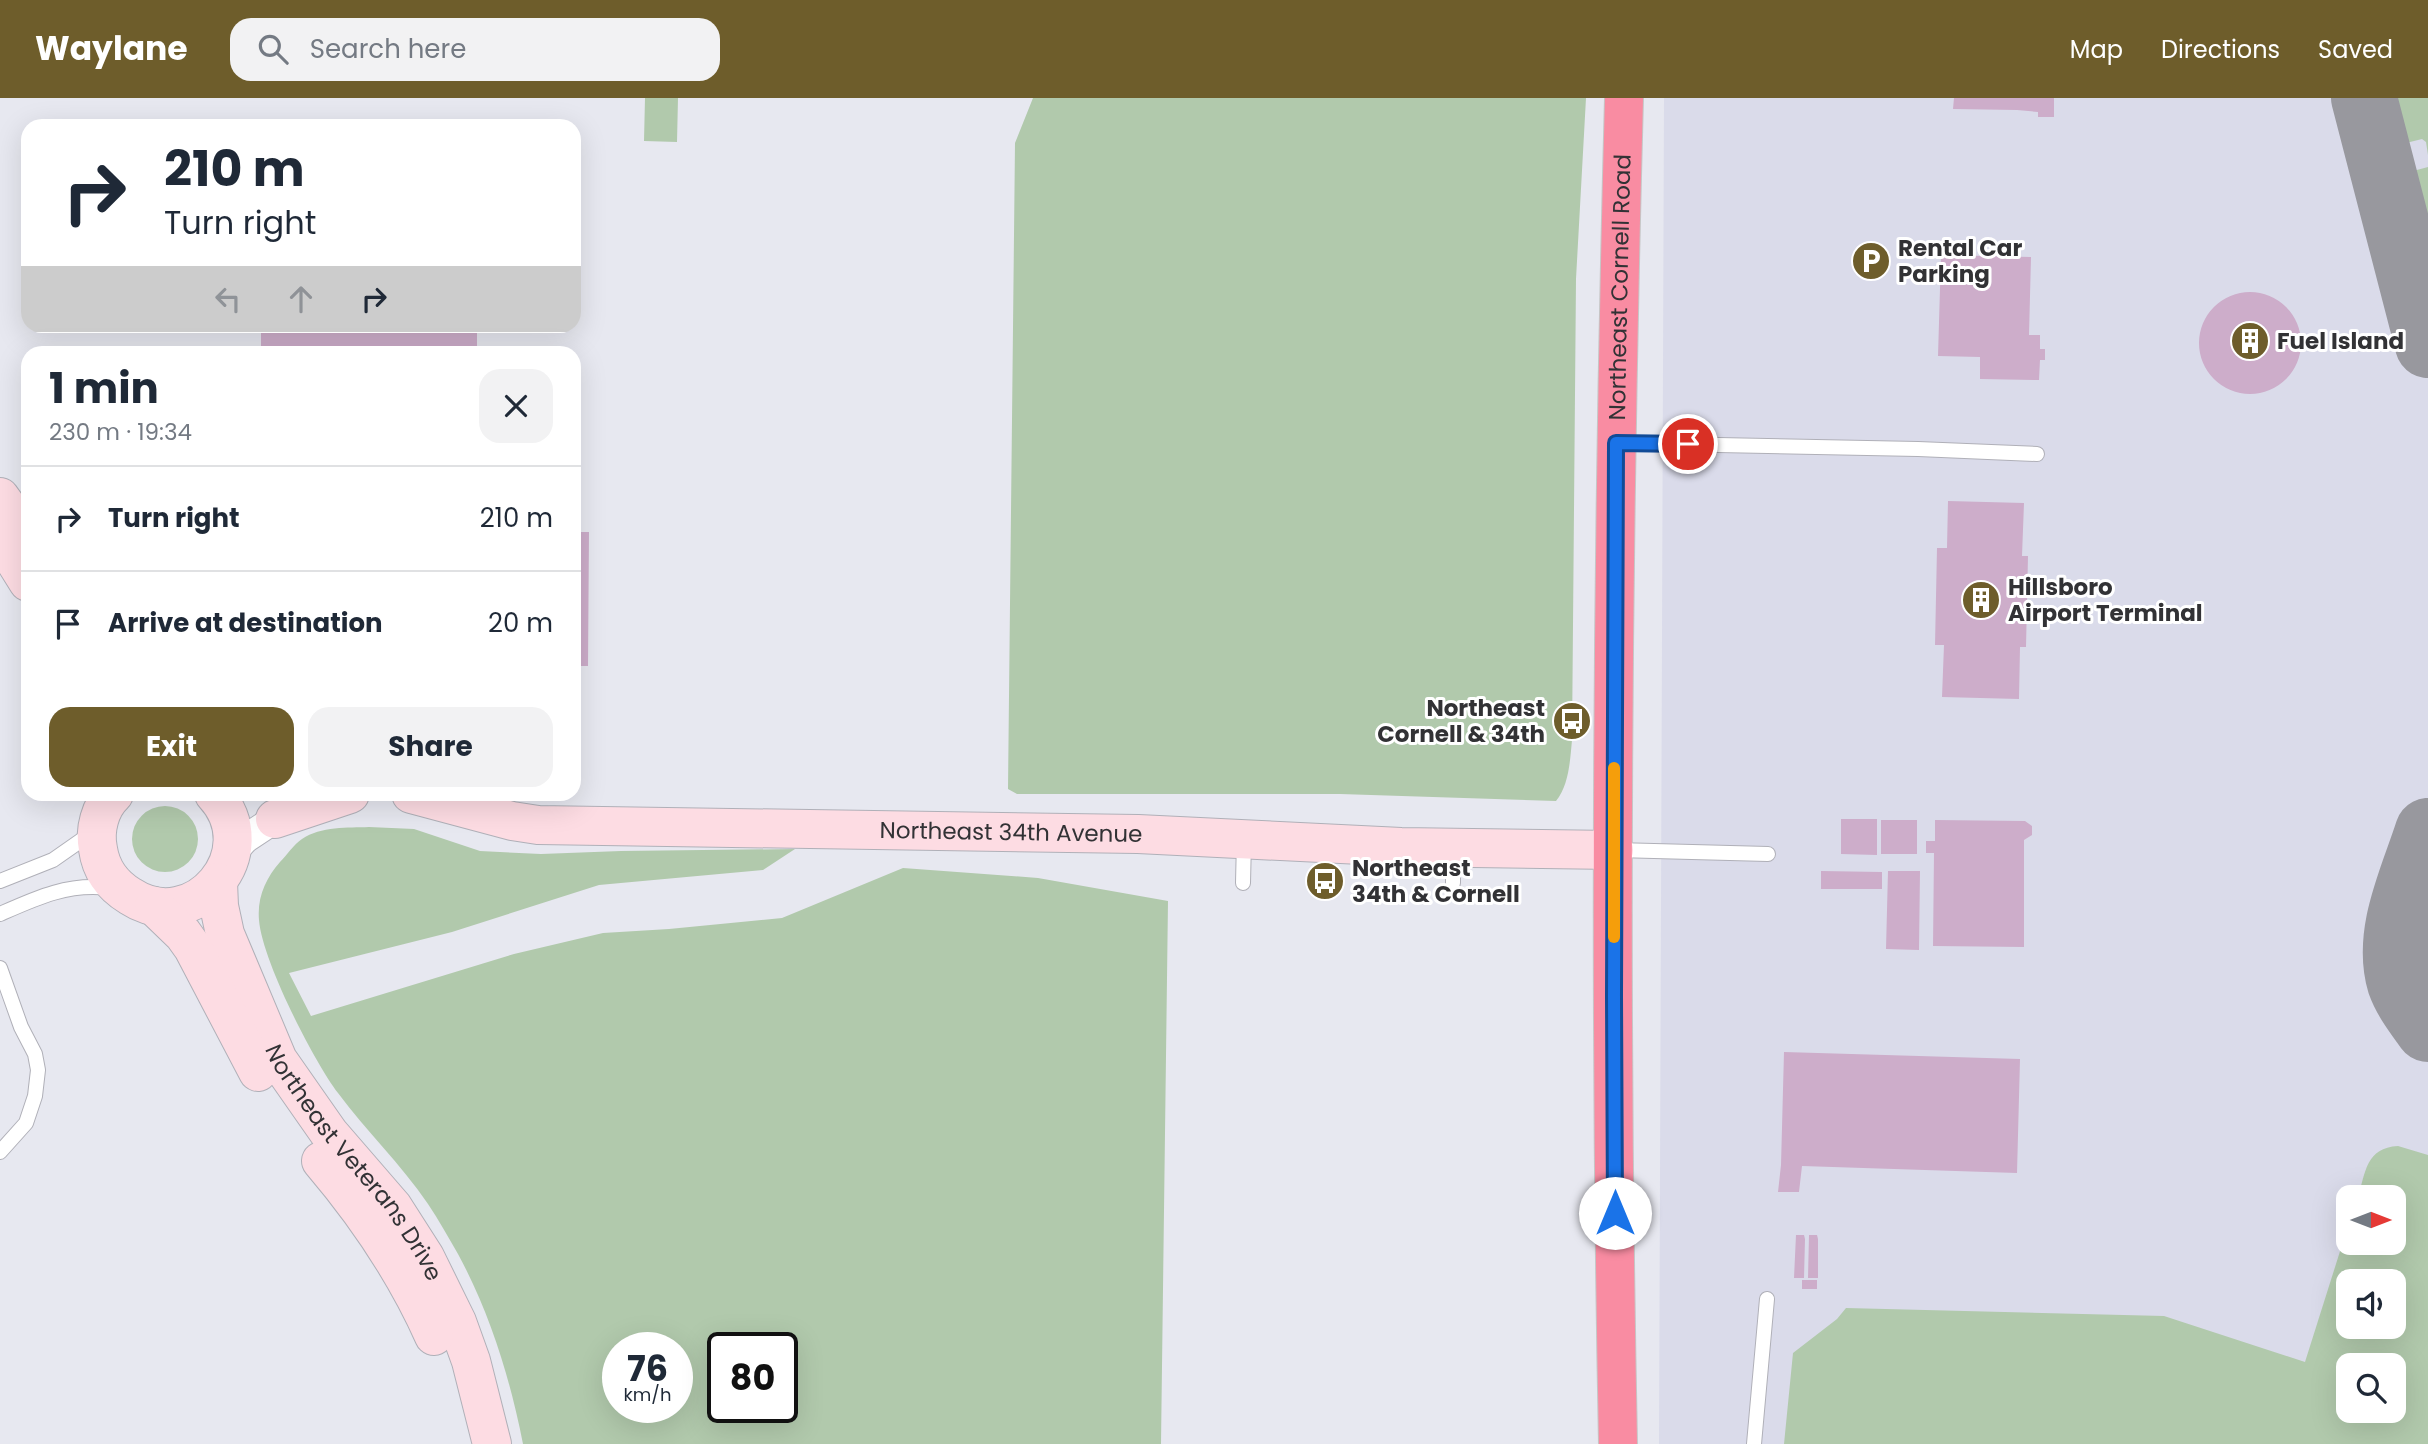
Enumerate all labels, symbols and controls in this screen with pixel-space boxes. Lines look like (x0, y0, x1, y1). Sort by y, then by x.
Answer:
search box (230, 18, 720, 81)
text: Waylane (35, 25, 188, 72)
icon: search (254, 30, 292, 68)
text: Search here (310, 31, 466, 67)
text: Map (2070, 33, 2123, 66)
text: Directions (2161, 33, 2280, 66)
text: Saved (2318, 33, 2393, 66)
text: 210 m (164, 135, 305, 203)
icon: right (49, 147, 140, 238)
street label: Northeast Cornell Road (1601, 153, 1639, 421)
text: Turn right (164, 200, 316, 245)
place label: Rental Car Parking (1898, 232, 2022, 290)
parking icon: Rental Car Parking (1850, 240, 1892, 282)
icon: left (209, 280, 247, 318)
icon: ahead (282, 280, 320, 318)
icon: right (355, 280, 393, 318)
building icon: Fuel Island (2229, 320, 2271, 362)
place label: Fuel Island (2277, 325, 2404, 357)
text: 1 min (49, 359, 159, 418)
button: close (479, 369, 553, 443)
pin (1658, 414, 1718, 474)
text: 230 m · 19:34 (49, 416, 192, 448)
icon: arrive (1669, 425, 1707, 463)
icon: right (49, 500, 87, 538)
text: Turn right (108, 500, 240, 536)
text: 210 m (480, 500, 553, 536)
place label: Hillsboro Airport Terminal (2008, 571, 2203, 629)
building icon: Hillsboro Airport Terminal (1960, 579, 2002, 621)
icon: arrive (49, 605, 87, 643)
text: Arrive at destination (108, 605, 383, 641)
text: 20 m (488, 605, 553, 641)
place label: Northeast Cornell & 34th (1377, 692, 1545, 750)
bus stop icon: Northeast Cornell & 34th (1551, 700, 1593, 742)
button: Exit (49, 707, 294, 787)
button: Share (308, 707, 553, 787)
street label: Northeast 34th Avenue (880, 814, 1143, 850)
place label: Northeast 34th & Cornell (1352, 852, 1520, 910)
bus stop icon: Northeast 34th & Cornell (1304, 860, 1346, 902)
street label: Northeast Veterans Drive (257, 1040, 450, 1286)
position arrow (1578, 1176, 1652, 1250)
north arrow (2336, 1185, 2406, 1255)
map controls (2336, 1185, 2406, 1423)
button: sound (2336, 1269, 2406, 1339)
speed limit sign: 80 (707, 1332, 798, 1423)
text: 76 (627, 1344, 668, 1393)
button: search (2336, 1353, 2406, 1423)
text: km/h (624, 1382, 671, 1407)

